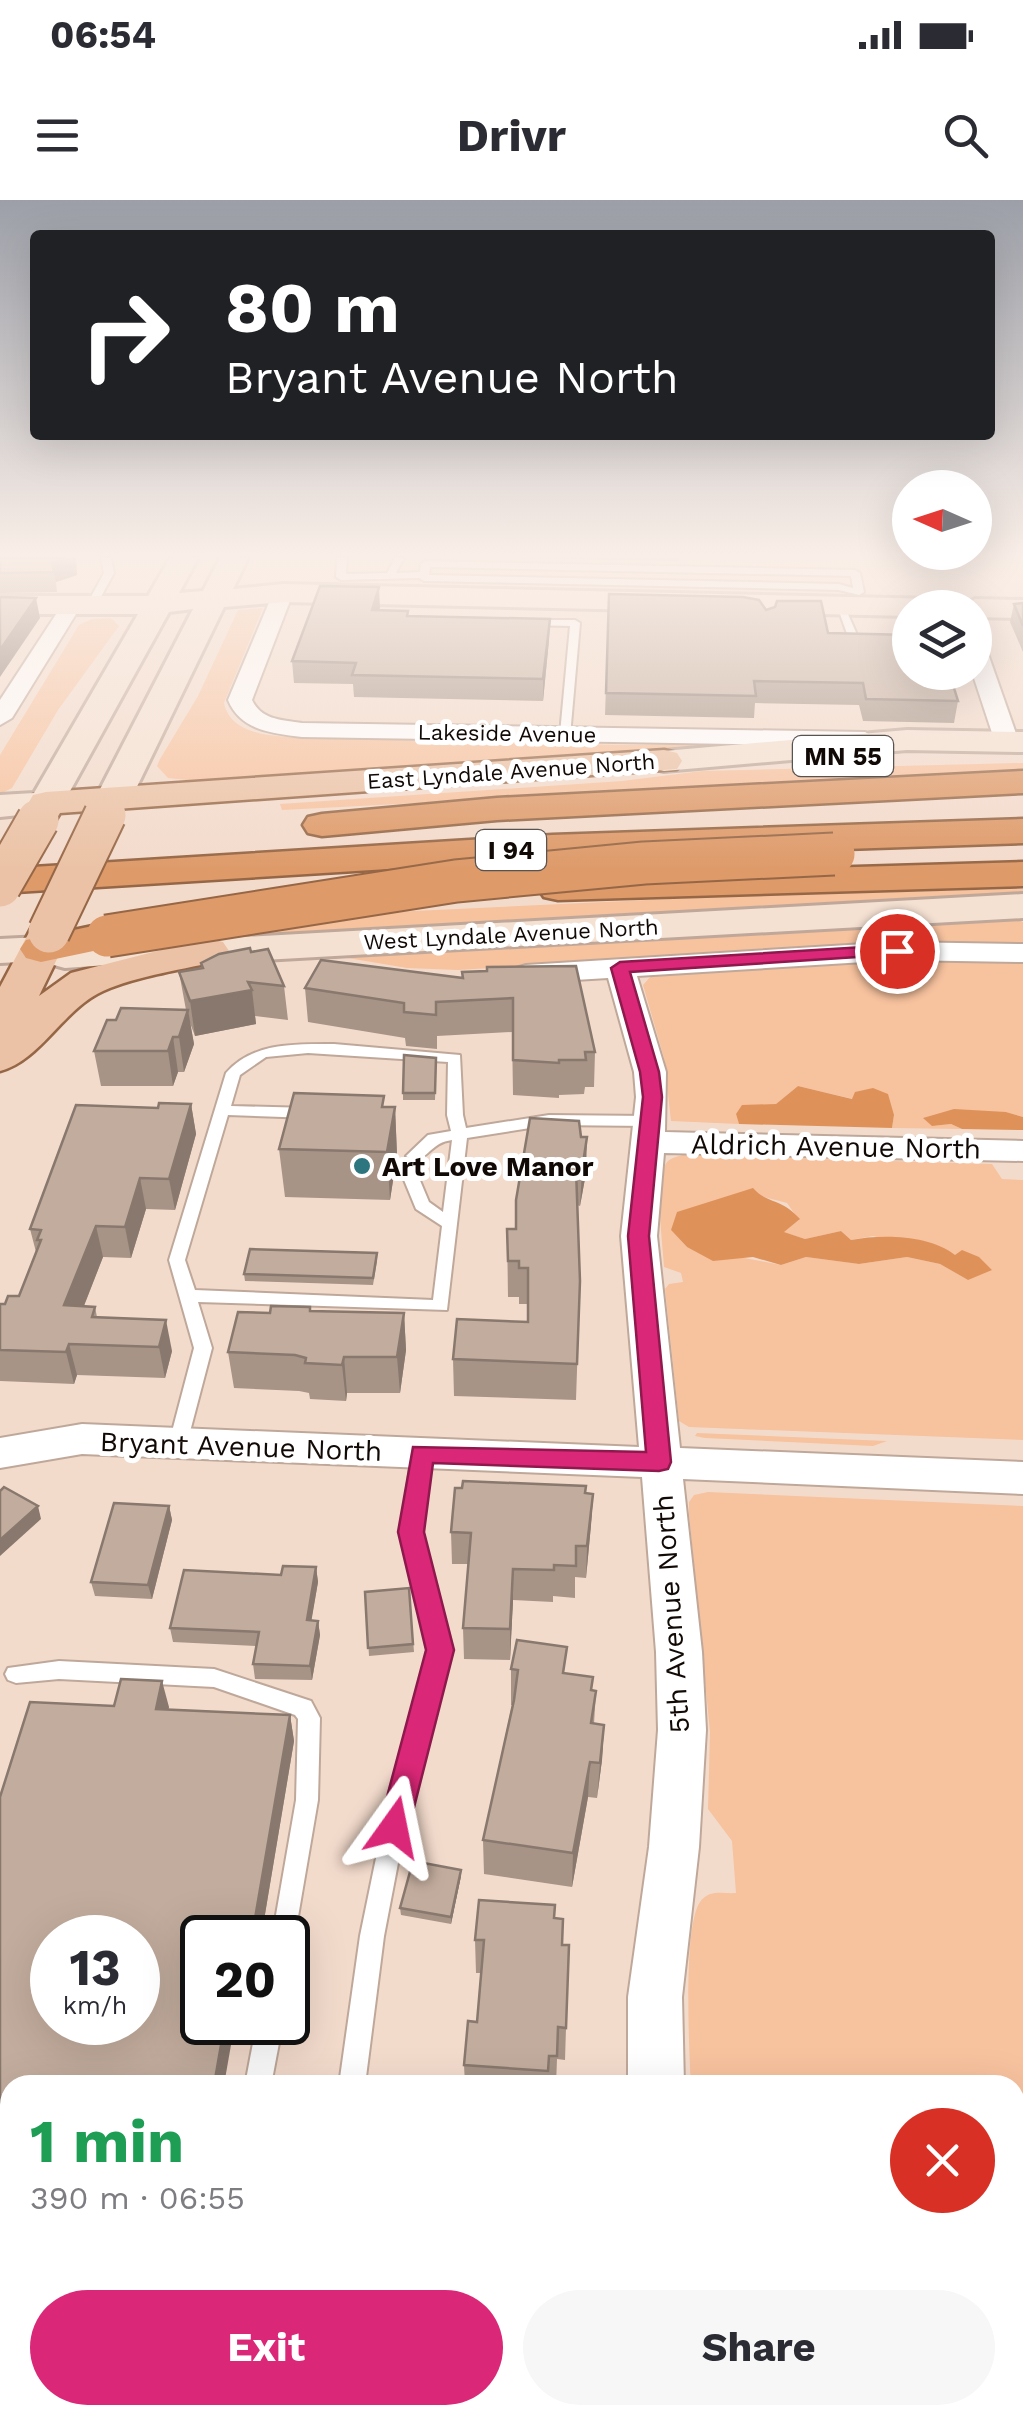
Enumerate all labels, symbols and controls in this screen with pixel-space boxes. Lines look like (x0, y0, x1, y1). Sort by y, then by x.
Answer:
text: 06:54 (50, 13, 156, 57)
icon: menu (30, 108, 85, 163)
icon: search (938, 108, 993, 163)
text: Drivr (457, 109, 566, 162)
text: 80 m (225, 267, 400, 349)
icon: right (60, 270, 190, 400)
text: Bryant Avenue North (225, 351, 679, 404)
north arrow (892, 470, 992, 570)
map controls (892, 470, 992, 690)
button: layers (892, 590, 992, 690)
street label: Lakeside Avenue (417, 719, 597, 748)
road number: MN 55 (793, 736, 893, 776)
street label: East Lyndale Avenue North (366, 749, 656, 794)
road number: I 94 (476, 830, 546, 870)
pin (855, 909, 940, 994)
street label: West Lyndale Avenue North (363, 914, 659, 955)
icon: arrive (870, 924, 925, 979)
street label: Aldrich Avenue North (691, 1127, 981, 1166)
place label: Art Love Manor (382, 1150, 594, 1183)
marker: Art Love Manor (351, 1155, 373, 1177)
street label: Bryant Avenue North (99, 1425, 383, 1468)
street label: 5th Avenue North (647, 1494, 696, 1734)
position arrow (342, 1775, 446, 1879)
speed limit sign: 20 (180, 1915, 310, 2045)
text: 13 (69, 1938, 121, 1997)
text: km/h (63, 1991, 127, 2020)
text: 1 min (30, 2106, 184, 2177)
button: close (890, 2108, 995, 2213)
text: 390 m · 06:55 (30, 2179, 245, 2217)
button: Exit (30, 2290, 503, 2405)
button: Share (523, 2290, 995, 2405)

